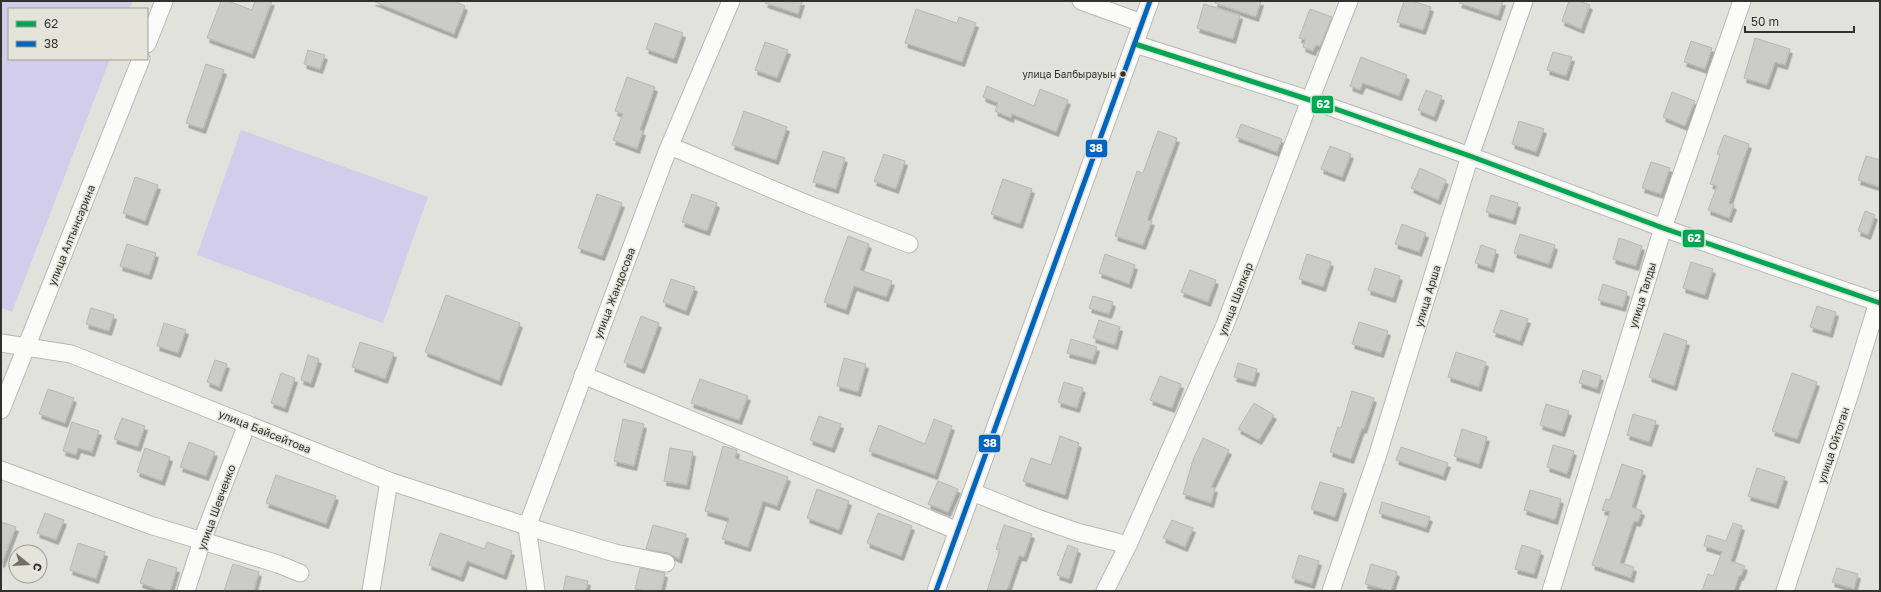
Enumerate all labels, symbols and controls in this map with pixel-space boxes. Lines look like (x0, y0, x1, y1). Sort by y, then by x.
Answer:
legend (8, 8, 148, 60)
scale bar (1745, 8, 1854, 34)
text: 50 m (1751, 14, 1779, 29)
text: 62 (44, 16, 58, 31)
text: 38 (44, 36, 58, 51)
place label: улица Балбырауын (1022, 68, 1116, 80)
marker: улица Балбырауын (1118, 69, 1128, 79)
line badge: 62 (1311, 95, 1334, 114)
text: 62 (1316, 97, 1330, 110)
line badge: 38 (1085, 139, 1108, 158)
text: 38 (1089, 141, 1103, 154)
street label: улица Алтынсарина (45, 183, 97, 287)
line badge: 62 (1682, 229, 1705, 248)
text: 62 (1687, 231, 1701, 244)
street label: улица Жандосова (591, 246, 637, 340)
street label: улица Шалкар (1215, 260, 1255, 338)
street label: улица Талды (1626, 261, 1658, 329)
street label: улица Арша (1411, 263, 1443, 329)
street label: улица Ойтоган (1815, 405, 1851, 485)
street label: улица Байсейтова (217, 407, 313, 455)
line badge: 38 (978, 434, 1001, 453)
text: 38 (983, 436, 997, 449)
street label: улица Шевченко (194, 462, 238, 552)
north arrow (8, 544, 48, 584)
text: С (31, 562, 45, 573)

